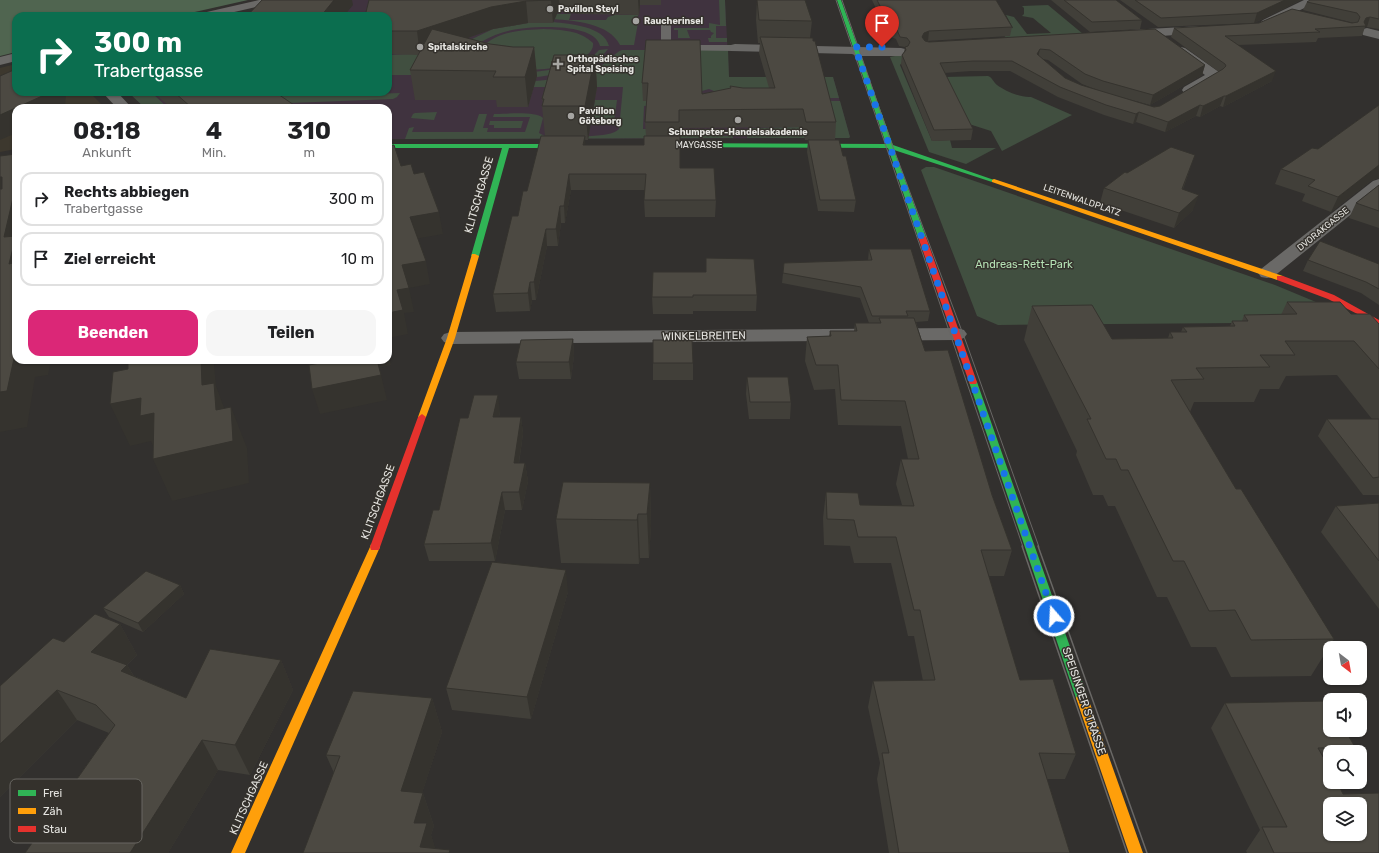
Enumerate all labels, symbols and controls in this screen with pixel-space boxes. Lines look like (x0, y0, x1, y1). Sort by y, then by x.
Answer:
marker: Pavillon Steyl (545, 4, 555, 14)
place label: Pavillon Steyl (558, 4, 619, 14)
pin (865, 6, 899, 47)
icon: arrive (871, 12, 893, 34)
marker: Raucherinsel (631, 16, 641, 26)
place label: Raucherinsel (644, 16, 704, 26)
text: 300 m (94, 26, 182, 59)
icon: right (28, 28, 80, 80)
marker: Spitalskirche (415, 42, 425, 52)
place label: Spitalskirche (428, 42, 488, 52)
place label: Orthopädisches Spital Speising (567, 54, 639, 75)
marker: Orthopädisches Spital Speising (552, 58, 564, 70)
text: Trabertgasse (94, 60, 203, 82)
place label: Pavillon Göteborg (579, 106, 622, 127)
marker: Pavillon Göteborg (566, 111, 576, 121)
marker: Schumpeter-Handelsakademie (733, 115, 743, 125)
text: 08:18 (73, 117, 141, 145)
text: 4 (206, 117, 222, 145)
text: 310 (287, 117, 331, 145)
place label: Schumpeter-Handelsakademie (668, 127, 808, 137)
street label: MAYGASSE (676, 140, 722, 150)
text: Ankunft (82, 145, 131, 160)
text: Min. (202, 145, 226, 160)
text: m (303, 145, 315, 160)
street label: KLITSCHGASSE (462, 155, 496, 235)
street label: LEITENWALDPLATZ (1042, 182, 1122, 218)
text: Rechts abbiegen (64, 183, 189, 201)
icon: right (30, 188, 52, 210)
text: 300 m (329, 190, 374, 208)
text: Trabertgasse (64, 201, 143, 216)
street label: DVORAKGASSE (1295, 205, 1351, 253)
icon: arrive (30, 248, 52, 270)
text: Ziel erreicht (64, 250, 156, 268)
text: 10 m (341, 250, 374, 268)
park label: Andreas-Rett-Park (975, 258, 1073, 271)
button: Beenden (28, 310, 198, 356)
button: Teilen (206, 310, 376, 356)
street label: WINKELBREITEN (662, 329, 746, 343)
street label: KLITSCHGASSE (358, 462, 398, 541)
position arrow (1033, 595, 1075, 637)
north arrow (1323, 641, 1367, 685)
map controls (1323, 641, 1367, 841)
street label: SPEISINGER STRASSE (1059, 645, 1109, 757)
button: sound (1323, 693, 1367, 737)
button: search (1323, 745, 1367, 789)
street label: KLITSCHGASSE (227, 759, 271, 837)
legend (10, 779, 142, 843)
text: Frei (43, 787, 62, 800)
button: layers (1323, 797, 1367, 841)
text: Zäh (43, 805, 62, 818)
text: Stau (43, 823, 67, 836)

